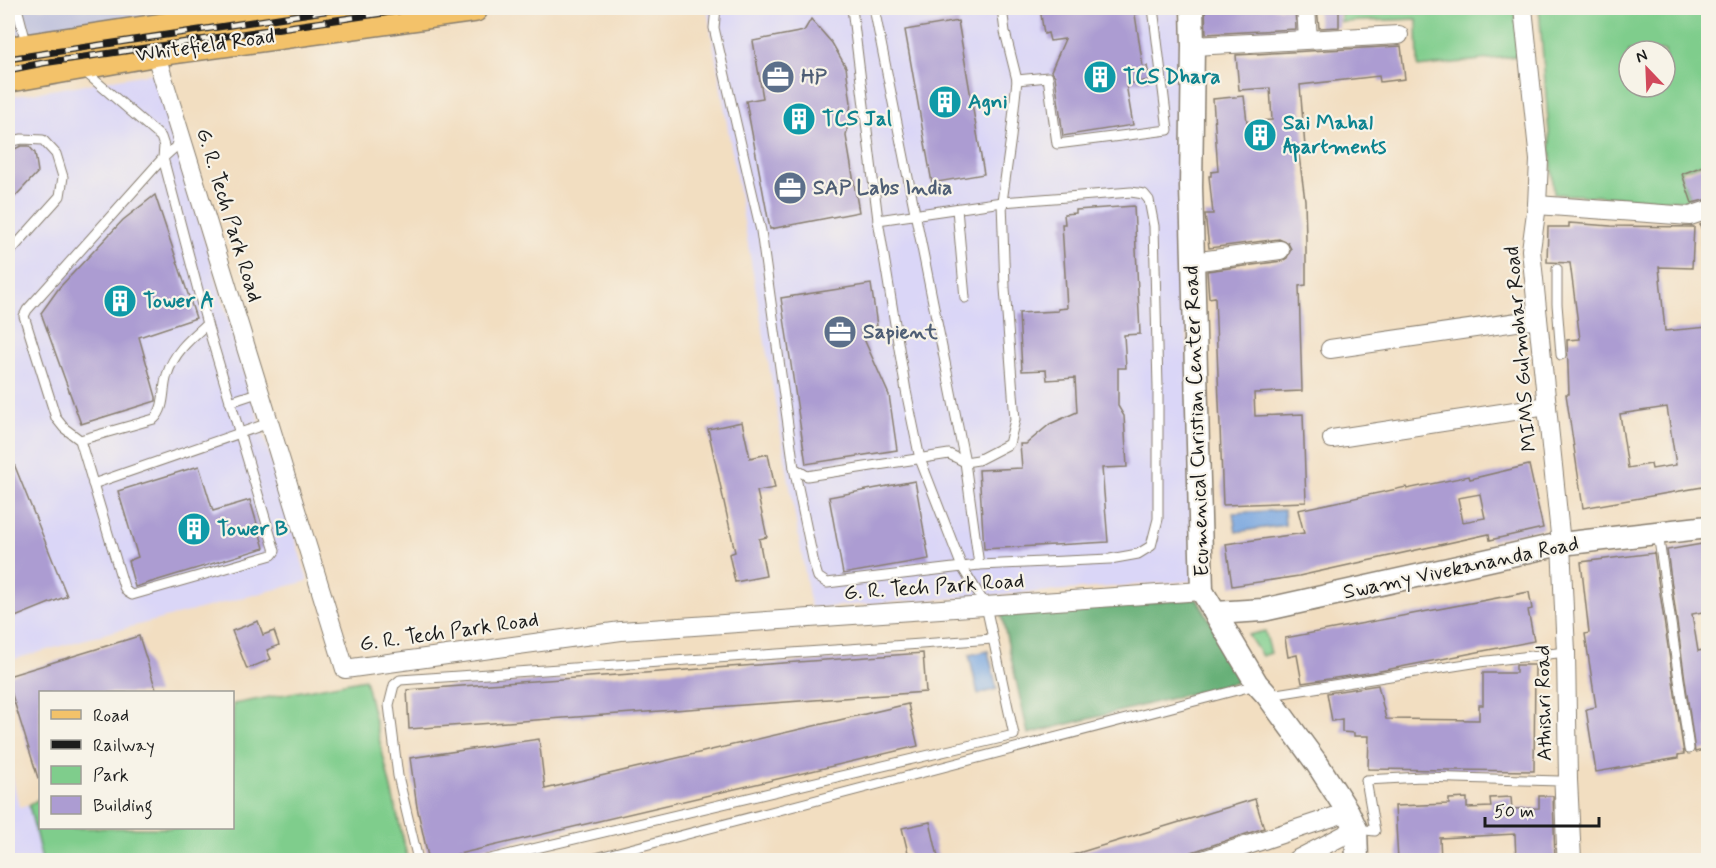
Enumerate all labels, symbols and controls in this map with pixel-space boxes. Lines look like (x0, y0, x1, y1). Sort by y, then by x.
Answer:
street label: Whitefield Road (134, 22, 276, 70)
north arrow (1617, 39, 1677, 99)
text: N (1633, 45, 1651, 68)
office icon: HP (760, 59, 796, 95)
building icon: TCS Dhara (1082, 59, 1118, 95)
place label: HP (801, 63, 828, 91)
place label: TCS Dhara (1123, 63, 1221, 91)
building icon: Agni (927, 84, 963, 120)
place label: Agni (968, 88, 1008, 116)
building icon: TCS Jal (781, 101, 817, 137)
place label: TCS Jal (822, 105, 892, 133)
place label: Sai Mahal Apartments (1283, 109, 1387, 162)
building icon: Sai Mahal Apartments (1242, 117, 1278, 153)
street label: G. R. Tech Park Road (189, 125, 269, 305)
office icon: SAP Labs India (772, 170, 808, 206)
place label: SAP Labs India (813, 174, 952, 202)
street label: MIMS Gulmohar Road (1498, 245, 1544, 453)
street label: Ecumenical Christian Center Road (1178, 265, 1216, 577)
building icon: Tower A (102, 283, 138, 319)
place label: Tower A (143, 287, 214, 315)
office icon: Sapient (822, 314, 858, 350)
place label: Sapient (863, 318, 938, 346)
building icon: Tower B (176, 511, 212, 547)
place label: Tower B (217, 515, 288, 543)
street label: Swamy Vivekananda Road (1341, 529, 1581, 607)
street label: G. R. Tech Park Road (843, 567, 1025, 607)
street label: G. R. Tech Park Road (358, 606, 540, 658)
street label: Athishri Road (1529, 645, 1559, 761)
legend (39, 691, 234, 829)
text: Road (93, 704, 129, 728)
text: Railway (93, 734, 155, 758)
text: Park (93, 764, 129, 788)
scale bar (1485, 790, 1599, 828)
text: Building (93, 794, 153, 820)
text: 50 m (1494, 800, 1534, 824)

